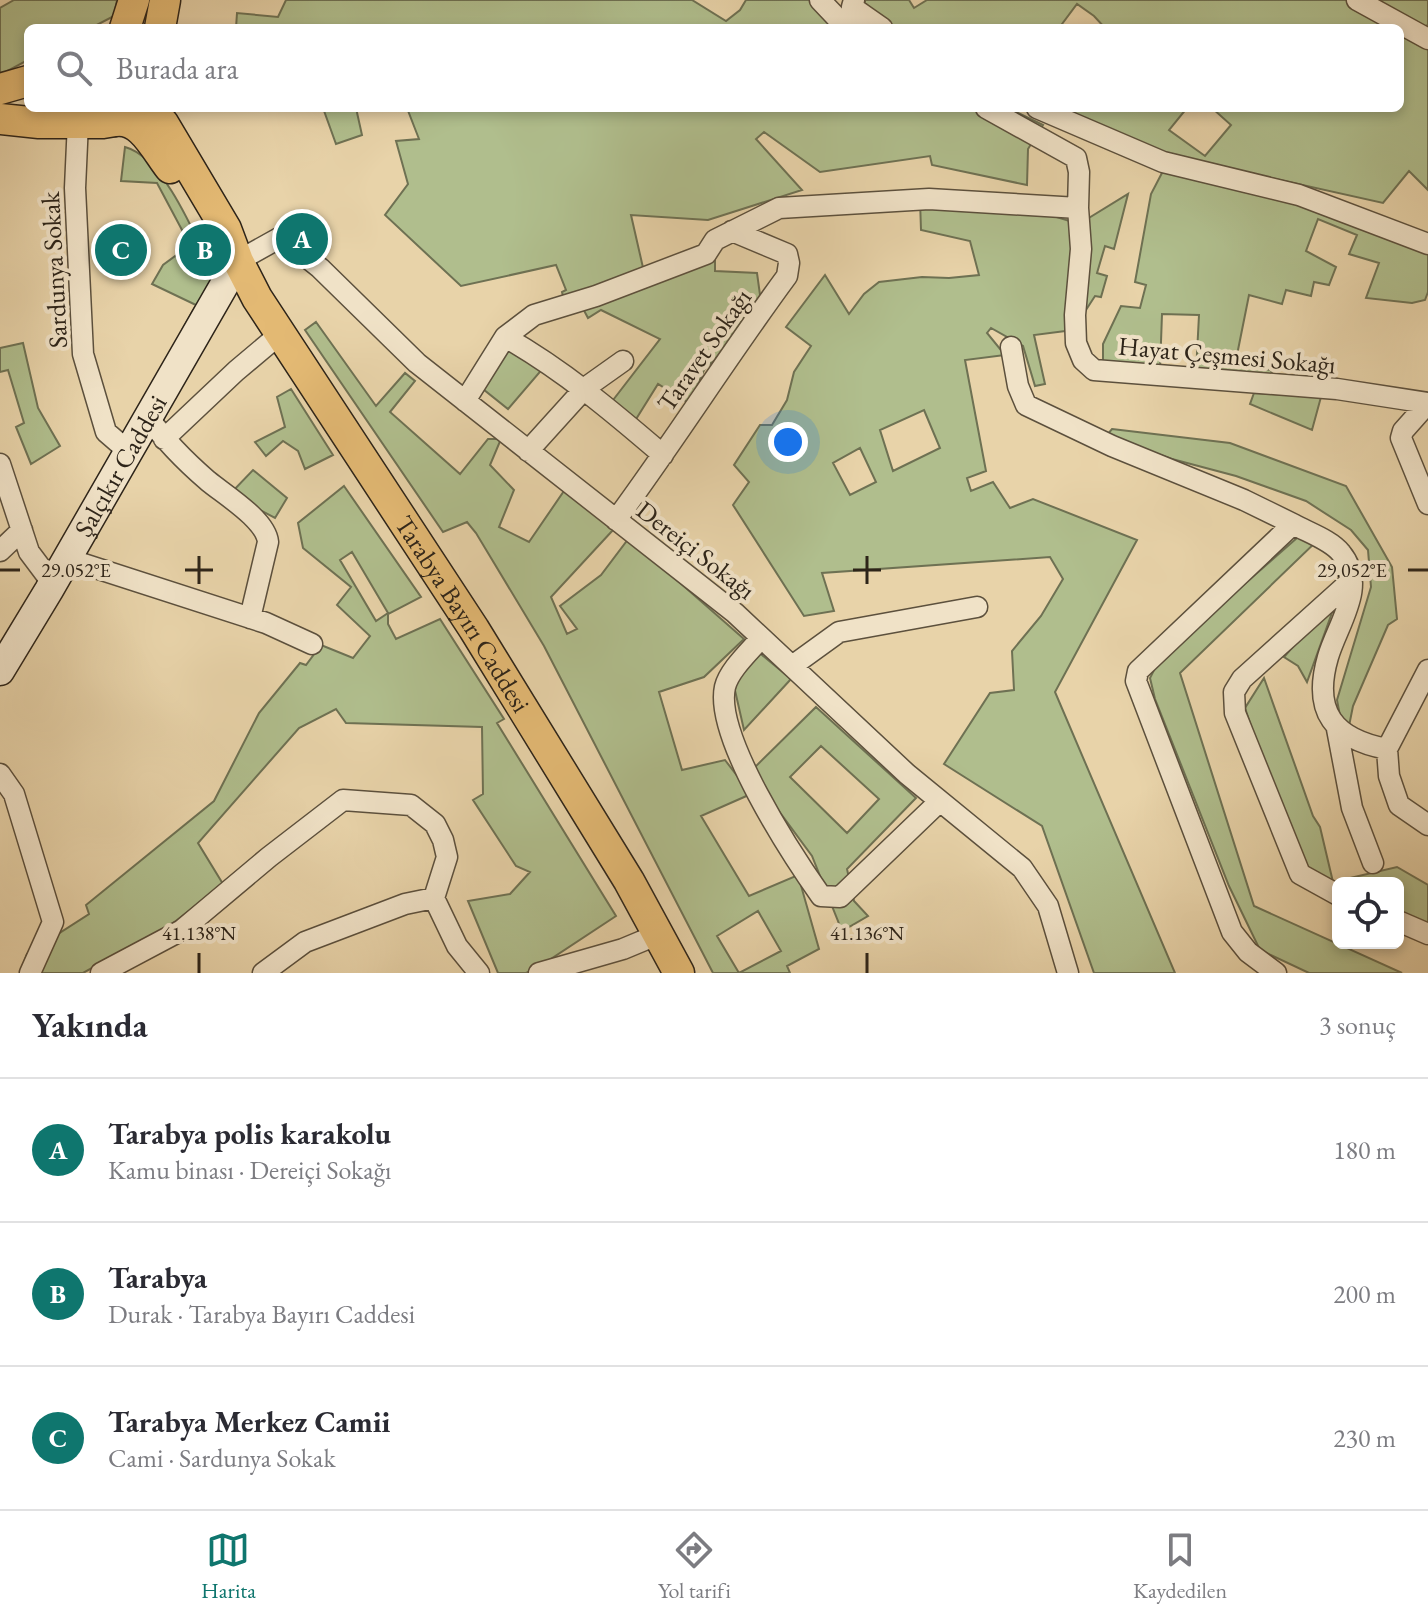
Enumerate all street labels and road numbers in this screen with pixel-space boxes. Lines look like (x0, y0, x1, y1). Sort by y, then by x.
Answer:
street label: Sardunya Sokak (33, 190, 75, 349)
street label: Taravet Sokağı (649, 282, 759, 418)
street label: Hayat Çeşmesi Sokağı (1117, 329, 1337, 381)
street label: Şalçıkır Caddesi (66, 389, 174, 543)
street label: Dereiçi Sokağı (630, 493, 762, 607)
street label: Tarabya Bayırı Caddesi (387, 509, 538, 719)

